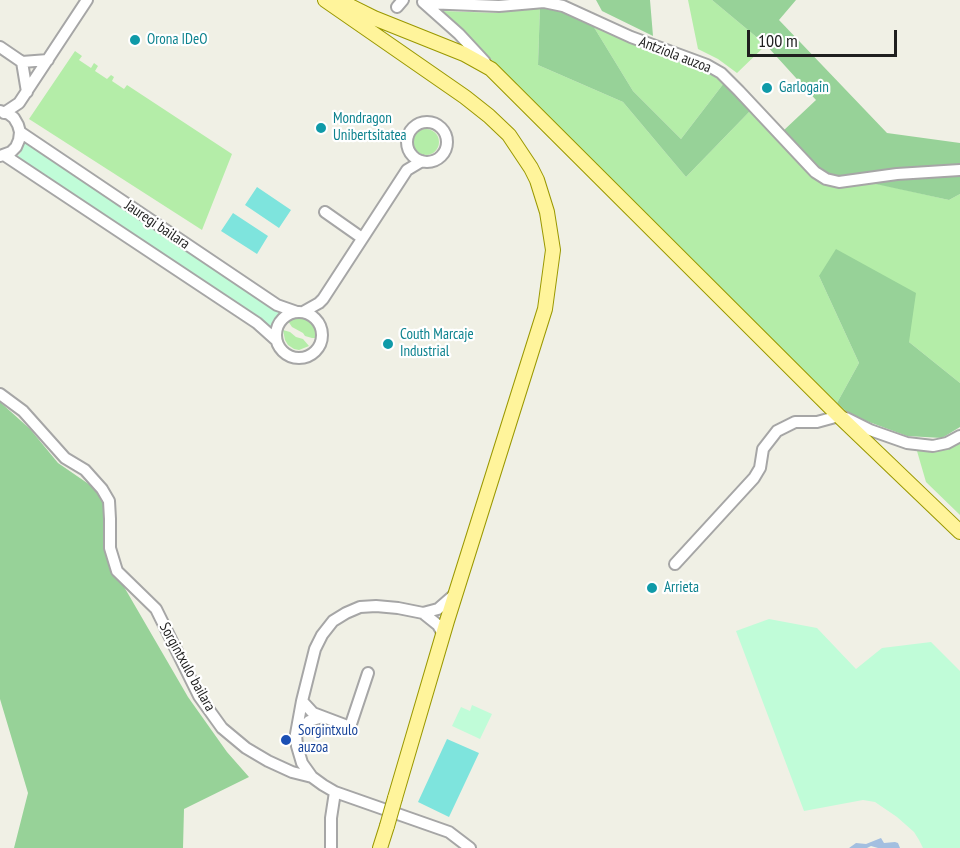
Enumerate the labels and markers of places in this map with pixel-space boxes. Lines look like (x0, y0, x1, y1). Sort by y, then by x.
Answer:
place label: Orona IDeO (147, 31, 207, 49)
marker: Orona IDeO (128, 33, 142, 47)
place label: Garlogain (779, 79, 829, 97)
marker: Garlogain (760, 81, 774, 95)
place label: Mondragon Unibertsitatea (333, 110, 407, 145)
marker: Mondragon Unibertsitatea (314, 121, 328, 135)
place label: Couth Marcaje Industrial (400, 326, 474, 361)
marker: Couth Marcaje Industrial (381, 337, 395, 351)
place label: Arrieta (664, 579, 699, 597)
marker: Arrieta (645, 581, 659, 595)
place label: Sorgintxulo auzoa (298, 722, 358, 757)
marker: Sorgintxulo auzoa (279, 733, 293, 747)

